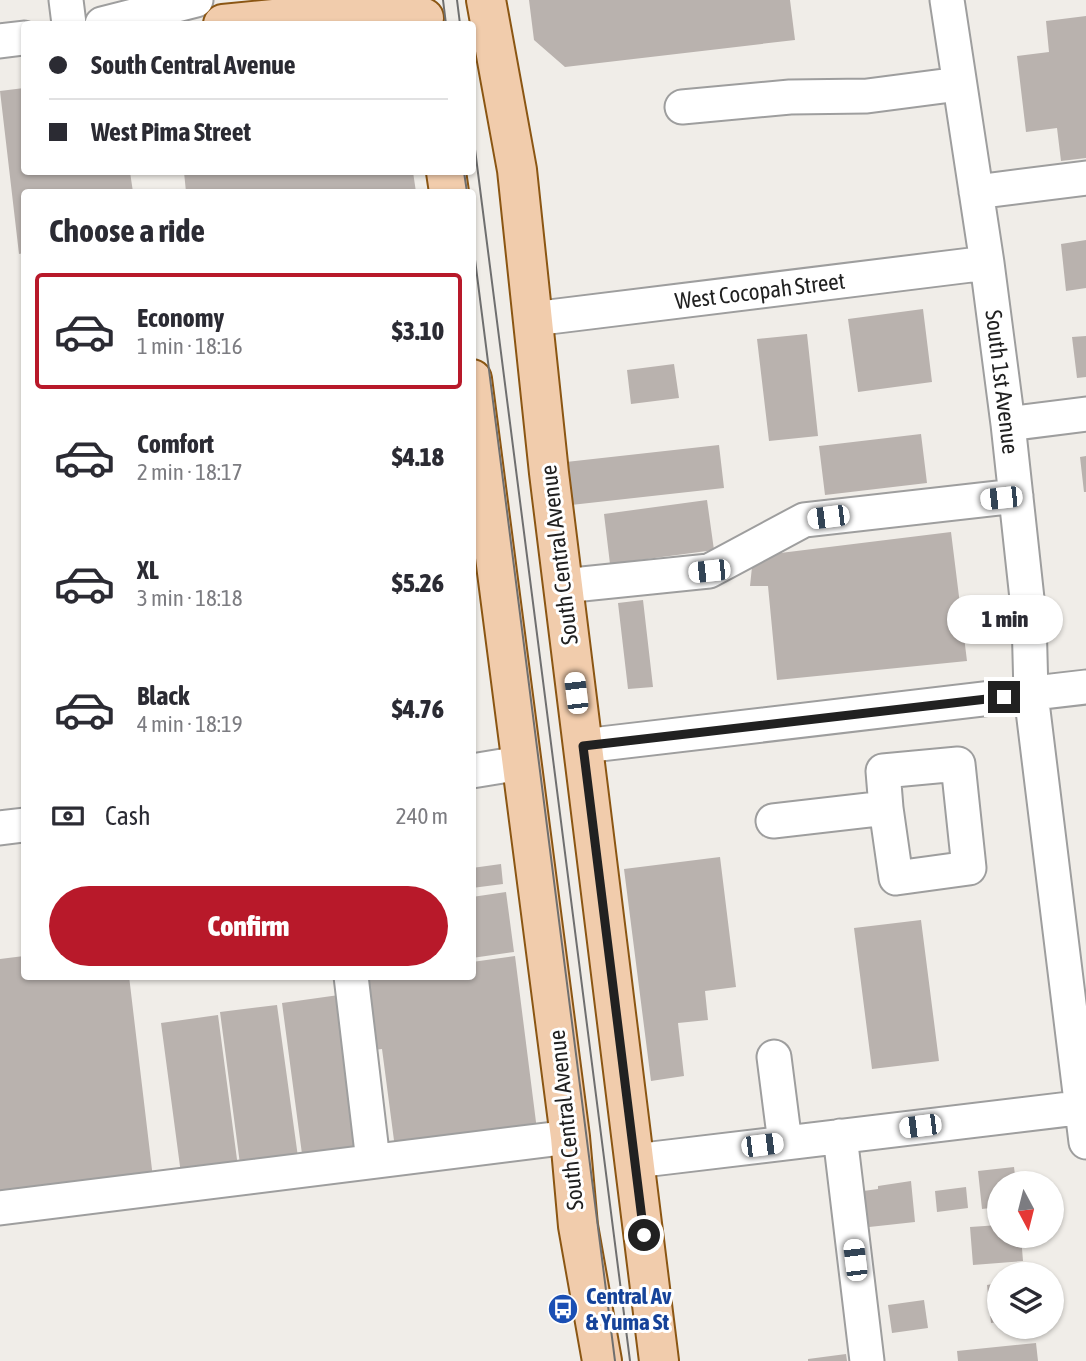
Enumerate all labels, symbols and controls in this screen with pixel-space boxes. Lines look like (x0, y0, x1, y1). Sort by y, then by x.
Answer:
text: South Central Avenue (91, 50, 296, 80)
text: West Pima Street (91, 117, 251, 147)
text: Choose a ride (49, 212, 205, 249)
street label: West Cocopah Street (673, 268, 847, 314)
icon: car (53, 300, 116, 363)
text: Economy (137, 303, 224, 333)
street label: South 1st Avenue (980, 309, 1024, 455)
text: $3.10 (392, 316, 444, 346)
text: 1 min · 18:16 (137, 333, 243, 359)
icon: car (53, 426, 116, 489)
text: Comfort (137, 429, 214, 459)
text: $4.18 (392, 442, 444, 472)
text: 2 min · 18:17 (137, 459, 243, 485)
street label: South Central Avenue (535, 464, 583, 646)
car (980, 485, 1023, 511)
car (806, 504, 851, 530)
icon: car (53, 552, 116, 615)
text: XL (137, 555, 159, 585)
car (688, 558, 731, 584)
text: $5.26 (392, 568, 444, 598)
text: 3 min · 18:18 (137, 585, 243, 611)
callout: 1 min (946, 596, 1062, 644)
text: 1 min (982, 606, 1028, 632)
car (564, 671, 589, 715)
icon: car (53, 678, 116, 741)
text: Black (137, 681, 189, 711)
route end (988, 681, 1020, 713)
text: $4.76 (392, 694, 444, 724)
text: 4 min · 18:19 (137, 711, 243, 737)
icon: cash (49, 797, 87, 835)
text: Cash (105, 801, 151, 831)
text: 240 m (396, 803, 448, 829)
button: Confirm (49, 886, 448, 966)
street label: South Central Avenue (544, 1029, 588, 1211)
car (898, 1113, 943, 1139)
car (740, 1132, 785, 1158)
north arrow (987, 1171, 1064, 1248)
map controls (987, 1171, 1064, 1339)
route start (628, 1219, 660, 1251)
car (843, 1238, 868, 1282)
button: layers (987, 1262, 1064, 1339)
place label: Central Av & Yuma St (586, 1283, 672, 1335)
bus stop icon: Central Av & Yuma St (546, 1292, 580, 1326)

